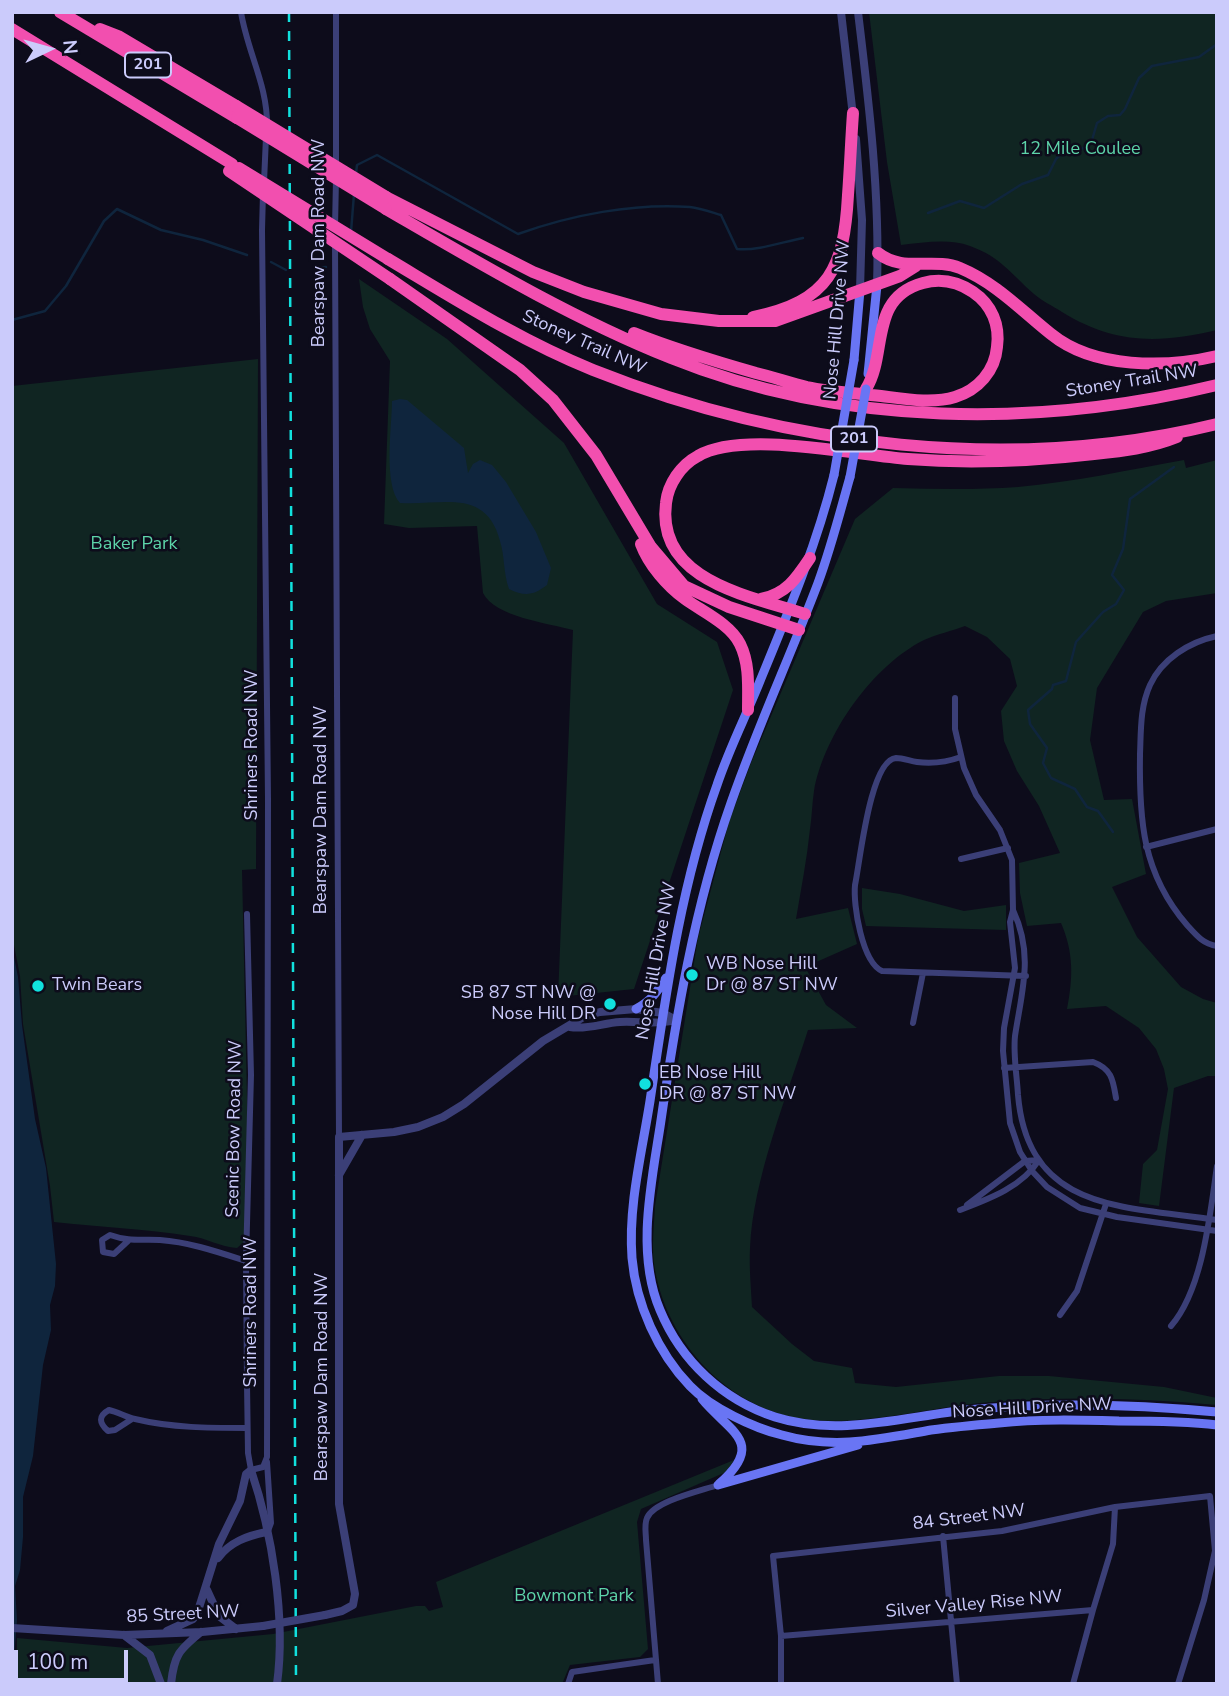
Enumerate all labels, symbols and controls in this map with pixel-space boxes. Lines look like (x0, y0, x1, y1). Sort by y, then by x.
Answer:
north arrow (14, 14, 84, 84)
text: N (56, 39, 83, 55)
road number: 201 (125, 53, 171, 78)
street label: Bearspaw Dam Road NW (309, 139, 331, 347)
park label: 12 Mile Coulee (1019, 139, 1141, 161)
street label: Nose Hill Drive NW (820, 239, 856, 401)
street label: Stoney Trail NW (519, 306, 649, 380)
street label: Stoney Trail NW (1064, 361, 1200, 403)
road number: 201 (831, 426, 877, 452)
park label: Baker Park (90, 534, 178, 556)
street label: Shriners Road NW (242, 670, 264, 820)
street label: Bearspaw Dam Road NW (311, 706, 333, 914)
street label: Nose Hill Drive NW (632, 880, 682, 1042)
place label: WB Nose Hill Dr @ 87 ST NW (706, 954, 838, 996)
marker: WB Nose Hill Dr @ 87 ST NW (684, 967, 700, 983)
place label: Twin Bears (52, 975, 142, 997)
marker: Twin Bears (30, 978, 46, 994)
place label: SB 87 ST NW @ Nose Hill DR (461, 983, 596, 1026)
marker: SB 87 ST NW @ Nose Hill DR (602, 996, 618, 1012)
street label: Scenic Bow Road NW (223, 1040, 247, 1218)
place label: EB Nose Hill DR @ 87 ST NW (659, 1063, 796, 1106)
marker: EB Nose Hill DR @ 87 ST NW (637, 1076, 653, 1092)
street label: Shriners Road NW (241, 1237, 263, 1387)
street label: Bearspaw Dam Road NW (312, 1273, 334, 1481)
street label: Nose Hill Drive NW (952, 1394, 1112, 1424)
street label: 84 Street NW (912, 1500, 1026, 1536)
park label: Bowmont Park (514, 1586, 634, 1608)
street label: Silver Valley Rise NW (885, 1587, 1063, 1623)
street label: 85 Street NW (126, 1601, 240, 1629)
scale bar (18, 1636, 131, 1680)
text: 100 m (27, 1648, 88, 1676)

